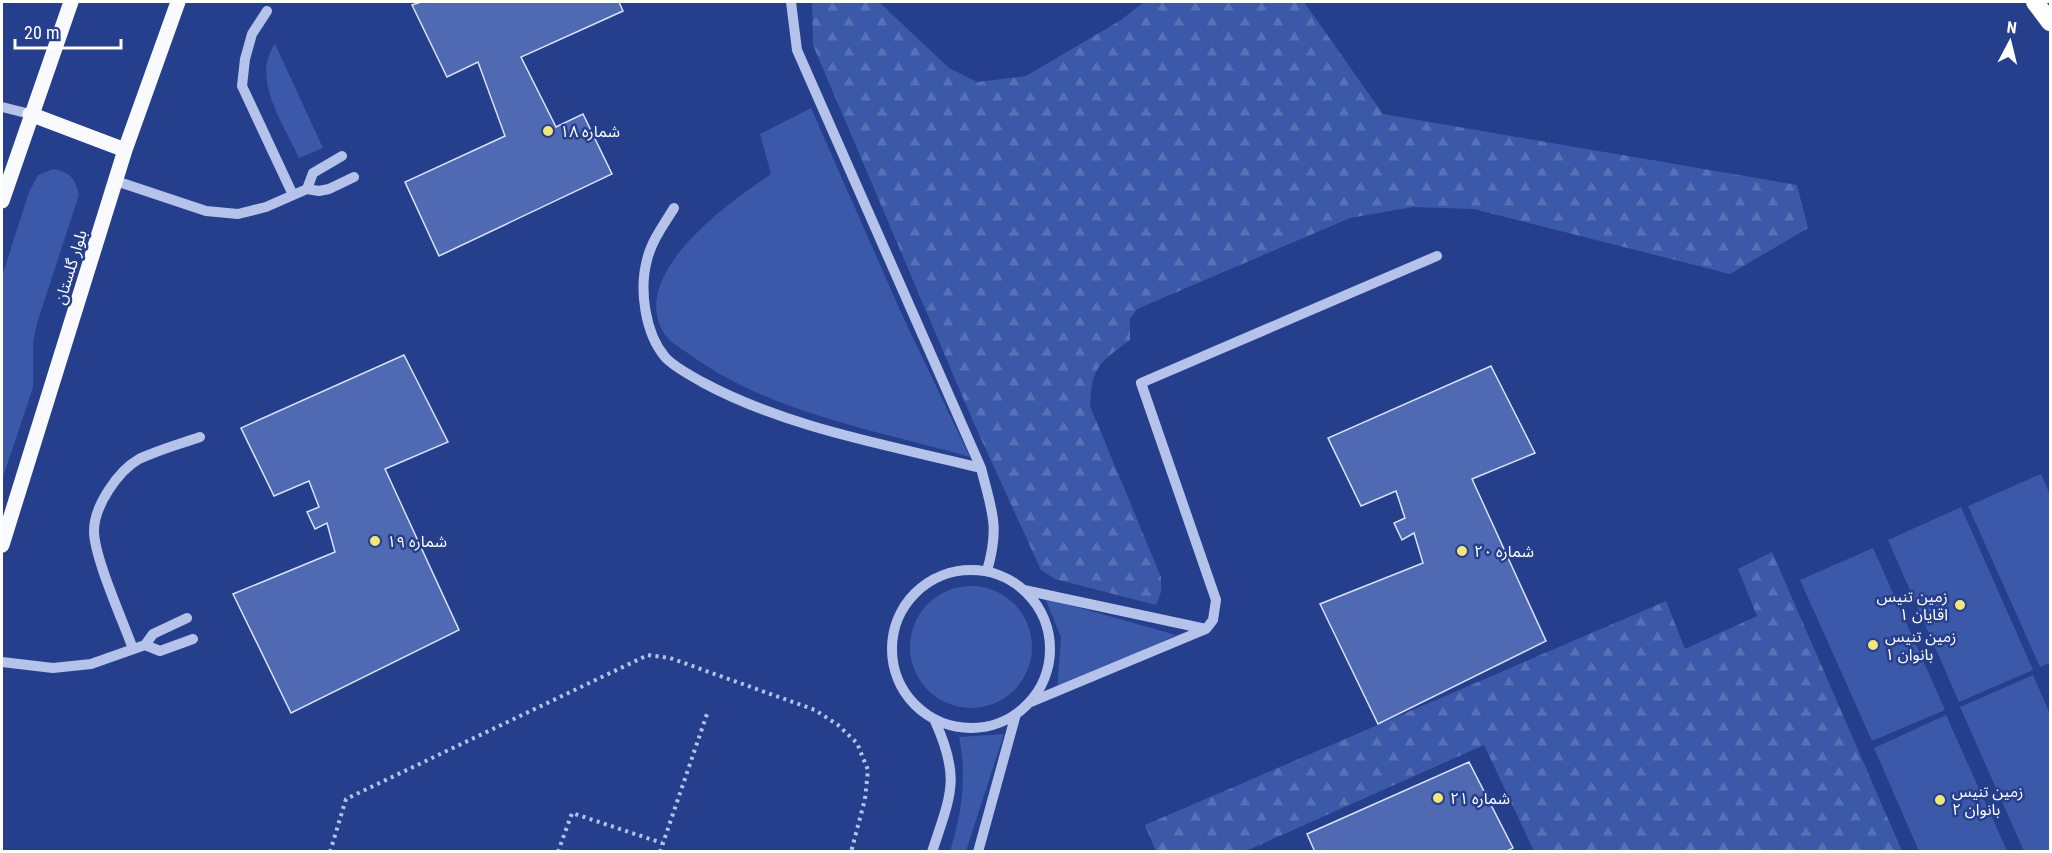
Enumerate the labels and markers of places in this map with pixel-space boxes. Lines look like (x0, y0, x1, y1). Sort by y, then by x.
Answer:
place label: شماره ۱۸ (560, 122, 620, 141)
marker: شماره ۱۸ (541, 124, 555, 138)
place label: شماره ۱۹ (387, 532, 447, 551)
marker: شماره ۱۹ (368, 534, 382, 548)
place label: شماره ۲۰ (1474, 542, 1534, 561)
marker: شماره ۲۰ (1455, 544, 1469, 558)
place label: زمین تنیس ۱ اقایان (1877, 587, 1948, 624)
marker: زمین تنیس ۱ اقایان (1953, 598, 1967, 612)
place label: زمین تنیس ۱ بانوان (1885, 627, 1957, 664)
marker: زمین تنیس ۱ بانوان (1866, 638, 1880, 652)
place label: زمین تنیس ۲ بانوان (1952, 782, 2024, 819)
place label: شماره ۲۱ (1450, 789, 1510, 808)
marker: شماره ۲۱ (1431, 791, 1445, 805)
marker: زمین تنیس ۲ بانوان (1933, 793, 1947, 807)

